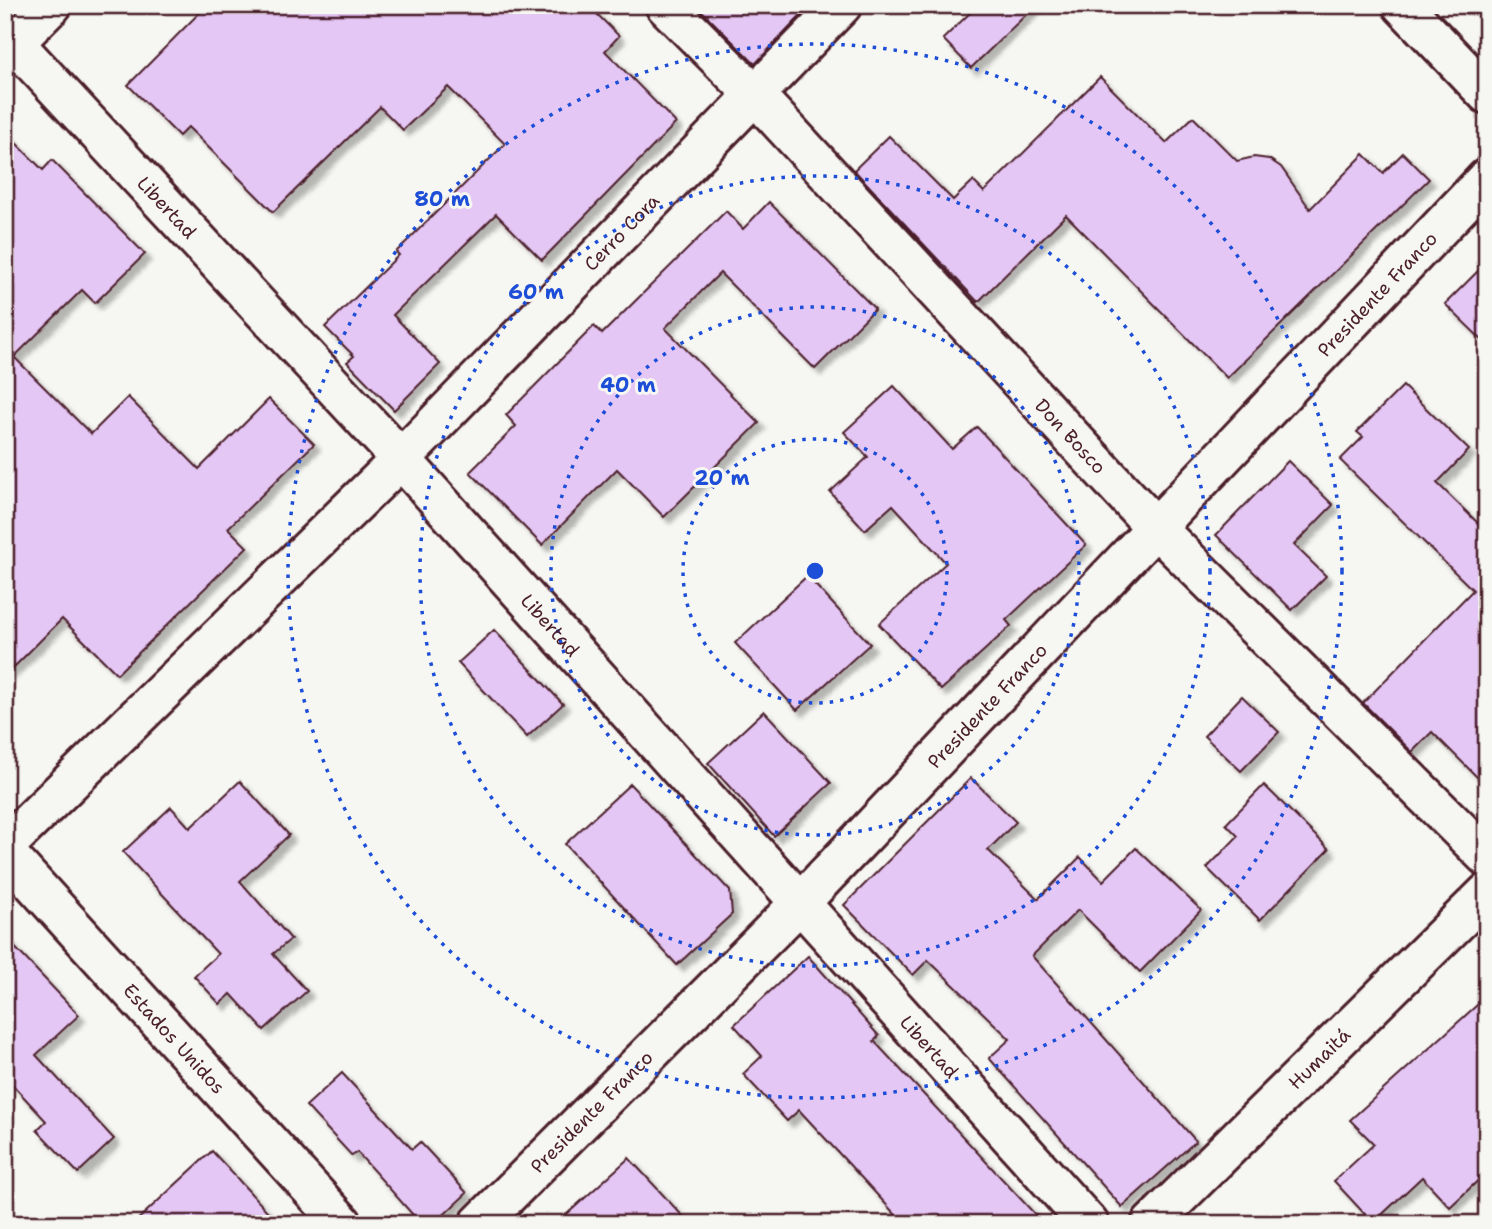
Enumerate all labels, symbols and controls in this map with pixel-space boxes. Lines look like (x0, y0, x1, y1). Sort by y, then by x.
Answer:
street label: Libertad (131, 171, 202, 244)
text: 80 m (414, 185, 470, 213)
street label: Cerro Cora (579, 188, 665, 276)
street label: Presidente Franco (1312, 226, 1443, 362)
text: 60 m (508, 278, 564, 306)
text: 40 m (600, 371, 656, 399)
street label: Don Bosco (1029, 393, 1112, 479)
text: 20 m (694, 464, 750, 492)
centre of rings (803, 559, 827, 583)
street label: Libertad (515, 589, 585, 662)
street label: Presidente Franco (922, 638, 1053, 774)
street label: Estados Unidos (118, 978, 231, 1099)
street label: Libertad (894, 1010, 964, 1084)
street label: Humaitá (1283, 1022, 1356, 1095)
street label: Presidente Franco (525, 1045, 659, 1179)

